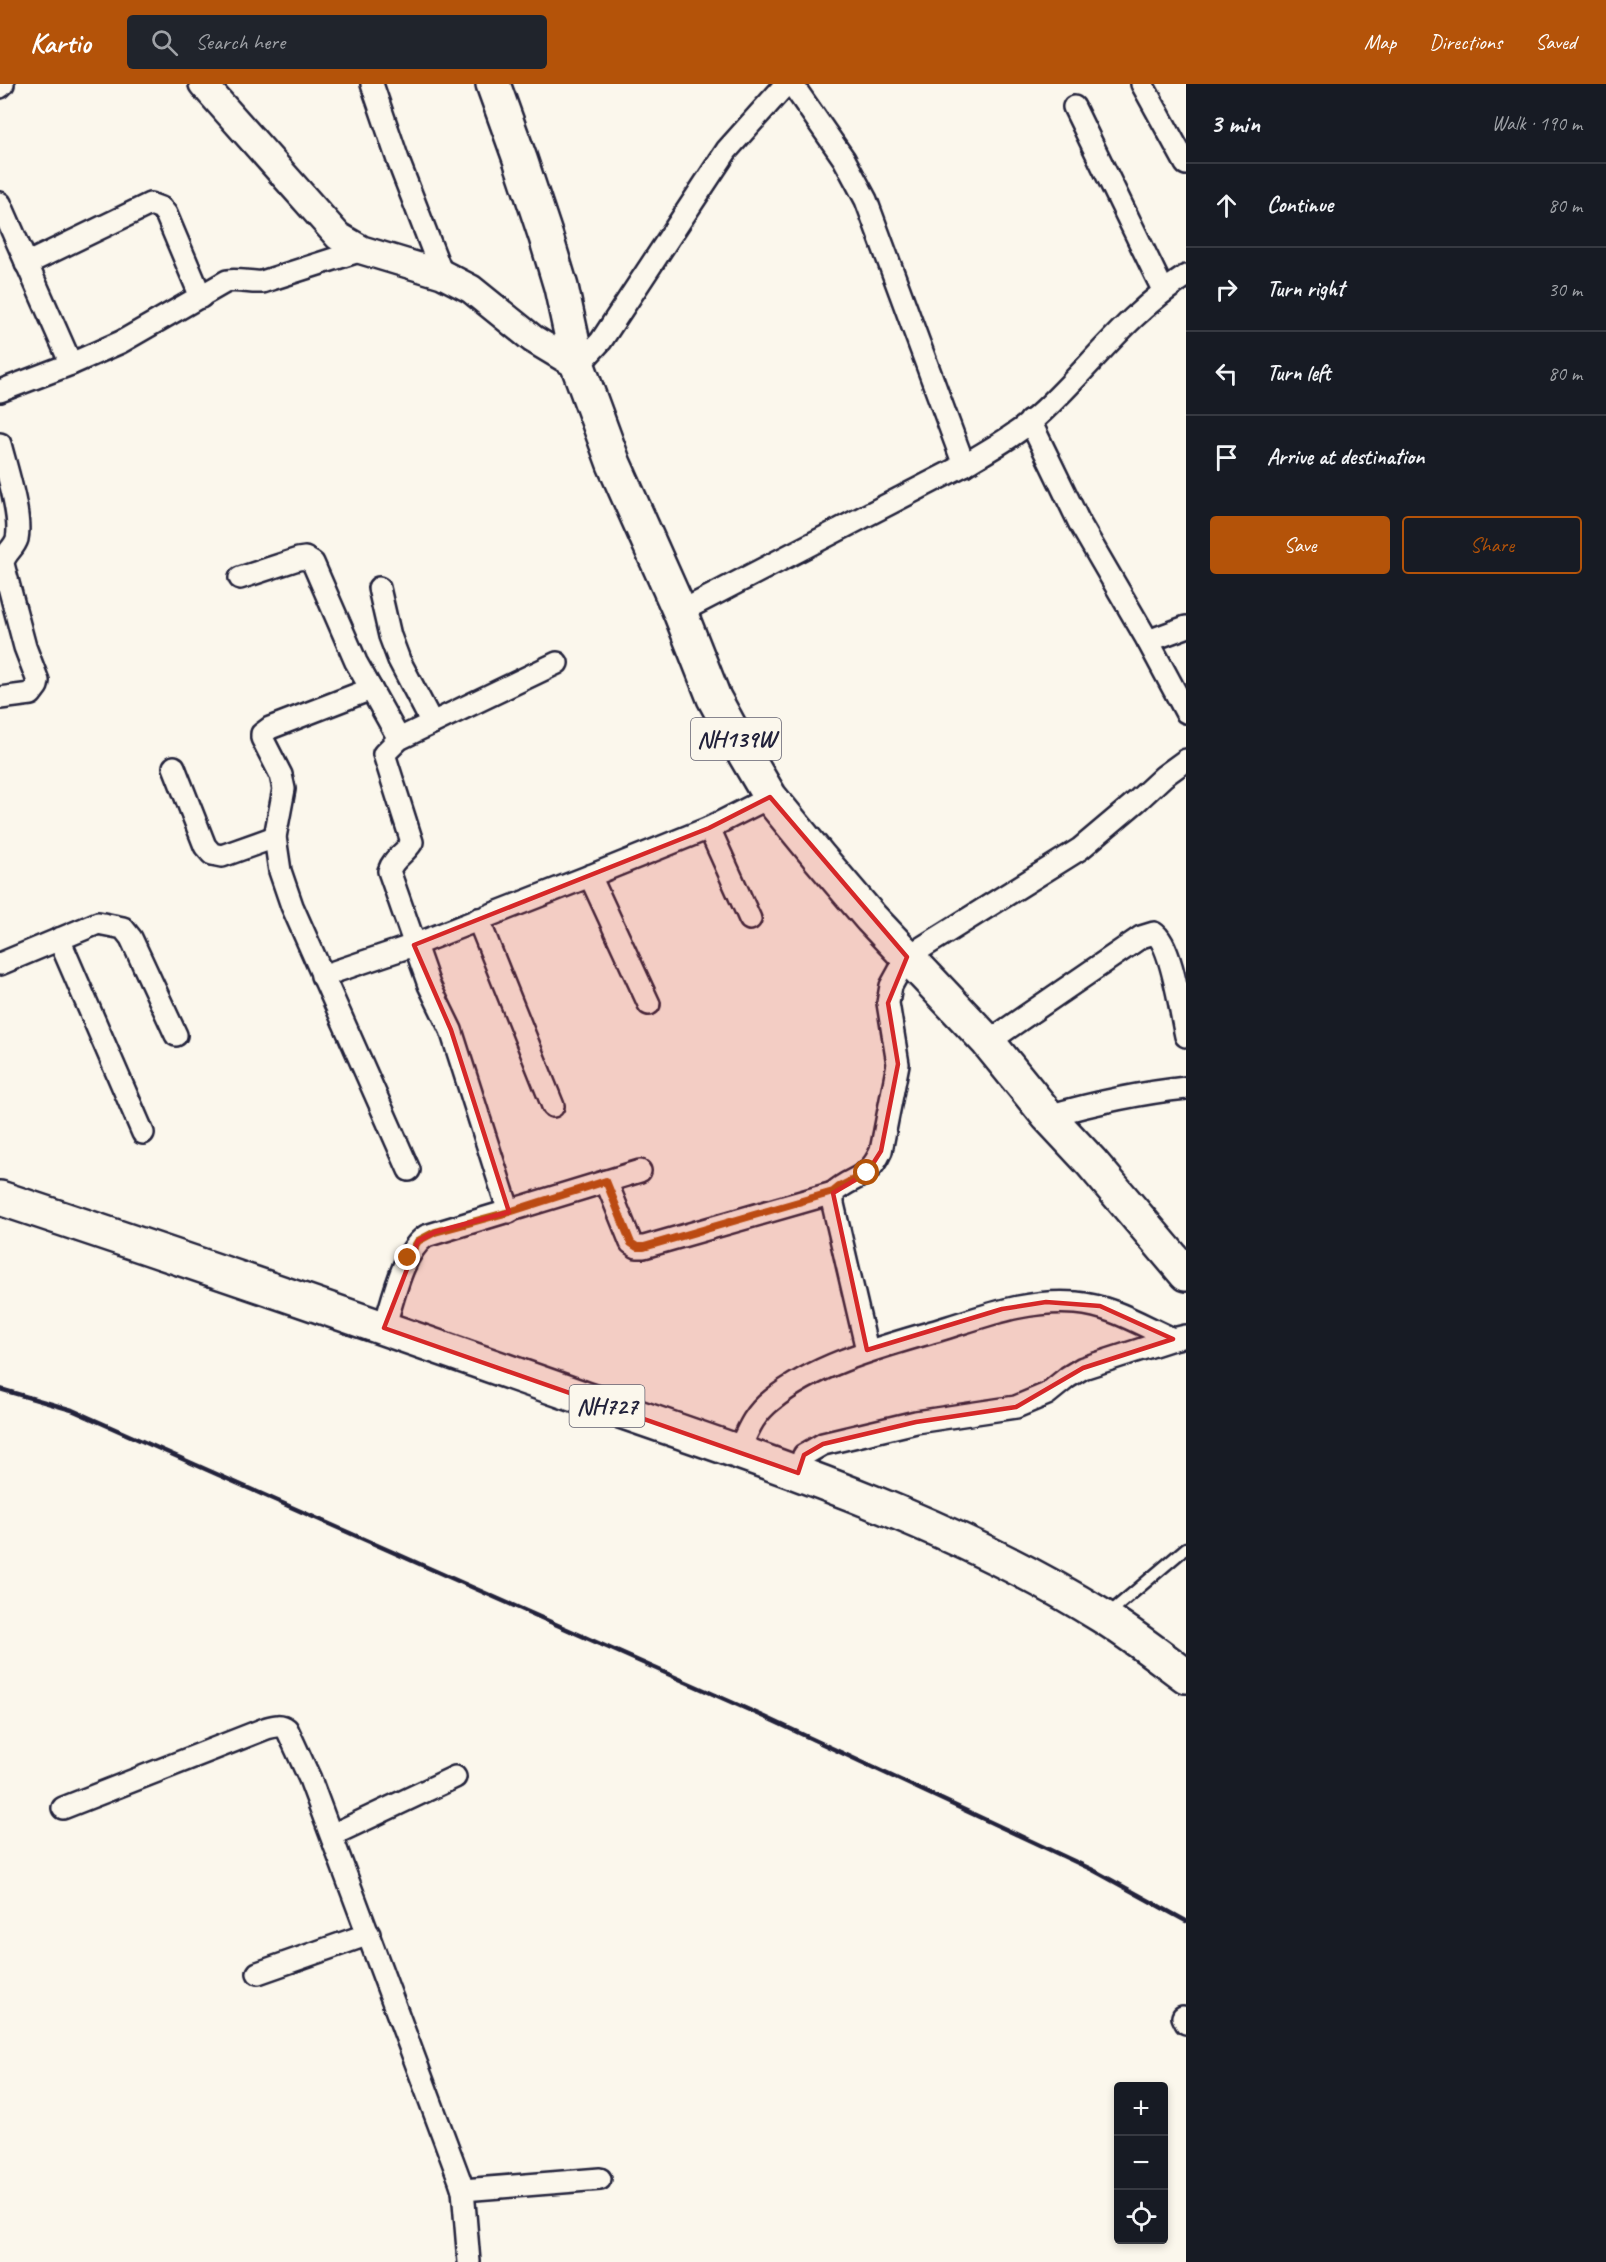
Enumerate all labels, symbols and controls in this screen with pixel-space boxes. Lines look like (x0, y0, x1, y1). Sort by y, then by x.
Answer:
search box (127, 15, 547, 69)
text: Kartio (30, 25, 91, 60)
icon: search (148, 26, 181, 59)
text: Search here (196, 28, 285, 56)
text: Map (1364, 29, 1396, 55)
text: Directions (1429, 29, 1502, 55)
text: Saved (1535, 29, 1576, 55)
text: 3 min (1210, 107, 1260, 140)
text: Walk · 190 m (1492, 111, 1582, 136)
icon: ahead (1210, 189, 1243, 222)
text: Continue (1267, 191, 1333, 219)
text: 80 m (1548, 193, 1582, 218)
icon: right (1210, 273, 1243, 306)
text: Turn right (1267, 275, 1344, 303)
text: 30 m (1548, 277, 1582, 302)
icon: left (1210, 357, 1243, 390)
text: Turn left (1267, 359, 1331, 387)
text: 80 m (1548, 361, 1582, 386)
icon: arrive (1210, 441, 1243, 474)
text: Arrive at destination (1267, 443, 1424, 471)
button: Save (1210, 516, 1390, 574)
button: Share (1402, 516, 1582, 574)
road number: NH139W (691, 718, 781, 760)
route start (853, 1159, 879, 1185)
route end (394, 1244, 420, 1270)
road number: NH727 (570, 1385, 644, 1427)
map controls (1114, 2082, 1168, 2244)
button: + (1114, 2082, 1168, 2136)
button: − (1114, 2136, 1168, 2190)
button: locate (1114, 2190, 1168, 2244)

